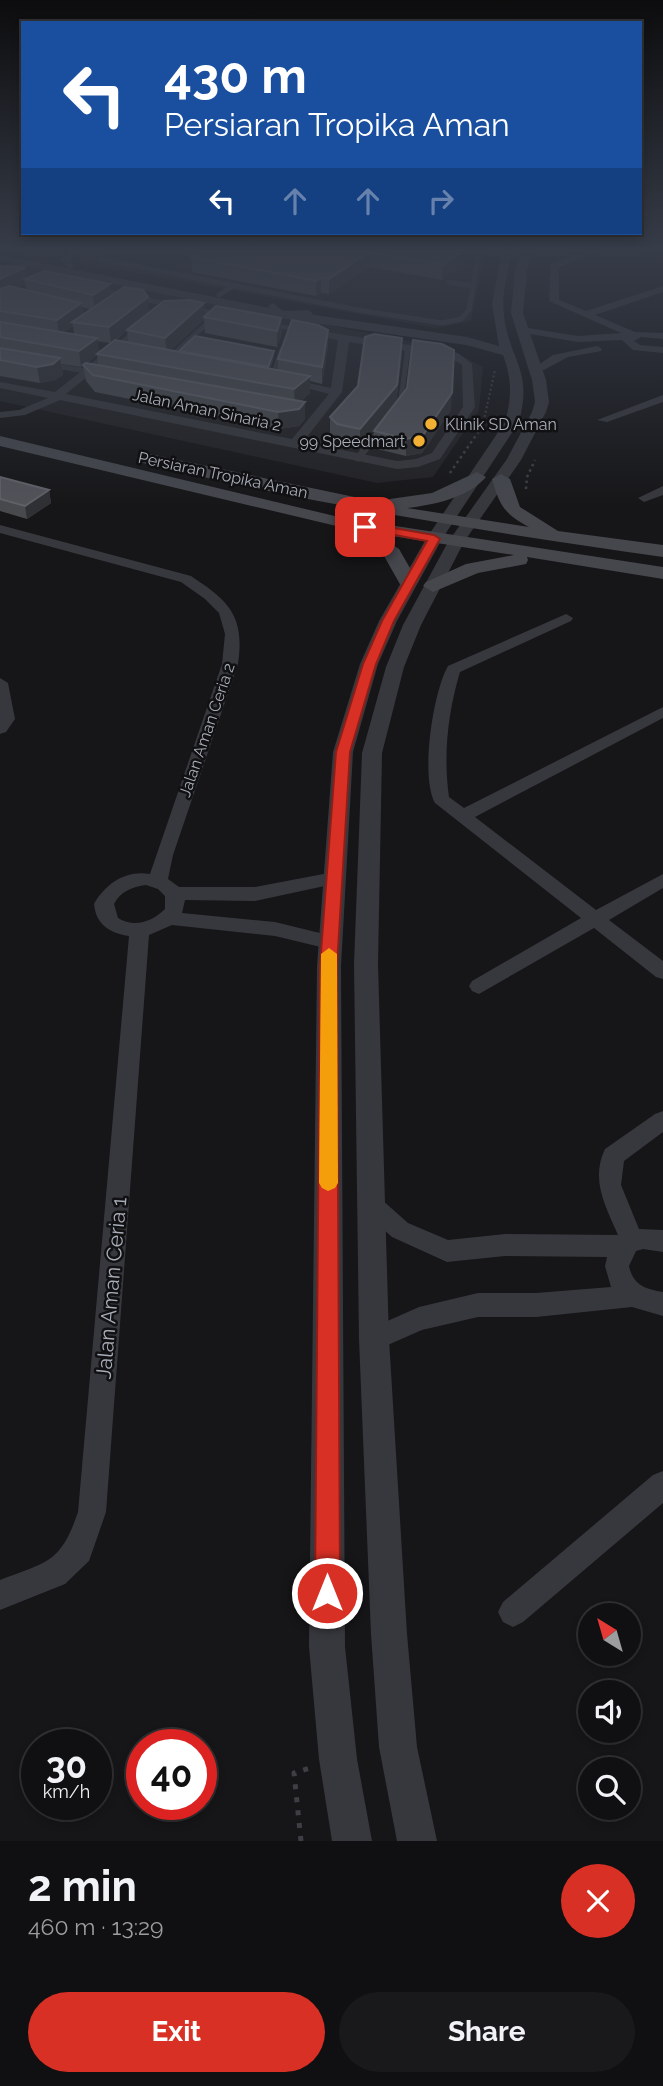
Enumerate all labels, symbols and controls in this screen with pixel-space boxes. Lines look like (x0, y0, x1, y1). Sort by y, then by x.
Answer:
text: 430 m (164, 47, 307, 104)
icon: left (49, 49, 140, 140)
text: Persiaran Tropika Aman (164, 106, 510, 143)
icon: left (203, 182, 241, 220)
icon: ahead (276, 182, 314, 220)
icon: ahead (349, 182, 387, 220)
icon: right (422, 182, 460, 220)
street label: Jalan Aman Sinaria 2 (131, 385, 283, 435)
place label: Klinik SD Aman (445, 415, 557, 434)
marker: Klinik SD Aman (423, 416, 439, 432)
place label: 99 Speedmart (299, 432, 406, 451)
marker: 99 Speedmart (411, 433, 427, 449)
street label: Persiaran Tropika Aman (136, 448, 310, 502)
pin (335, 497, 395, 557)
icon: arrive (346, 508, 384, 546)
street label: Jalan Aman Ceria 2 (175, 660, 239, 800)
street label: Jalan Aman Ceria 1 (91, 1196, 131, 1380)
position arrow (290, 1556, 364, 1630)
north arrow (578, 1603, 640, 1666)
map controls (578, 1603, 641, 1820)
button: sound (578, 1680, 641, 1743)
speed limit sign: 40 (126, 1729, 217, 1820)
text: 30 (46, 1745, 87, 1786)
button: search (578, 1757, 641, 1820)
text: km/h (43, 1781, 90, 1802)
text: 2 min (28, 1862, 137, 1911)
button: close (561, 1864, 635, 1938)
text: 460 m · 13:29 (28, 1913, 164, 1940)
button: Exit (28, 1992, 325, 2072)
button: Share (339, 1992, 635, 2072)

